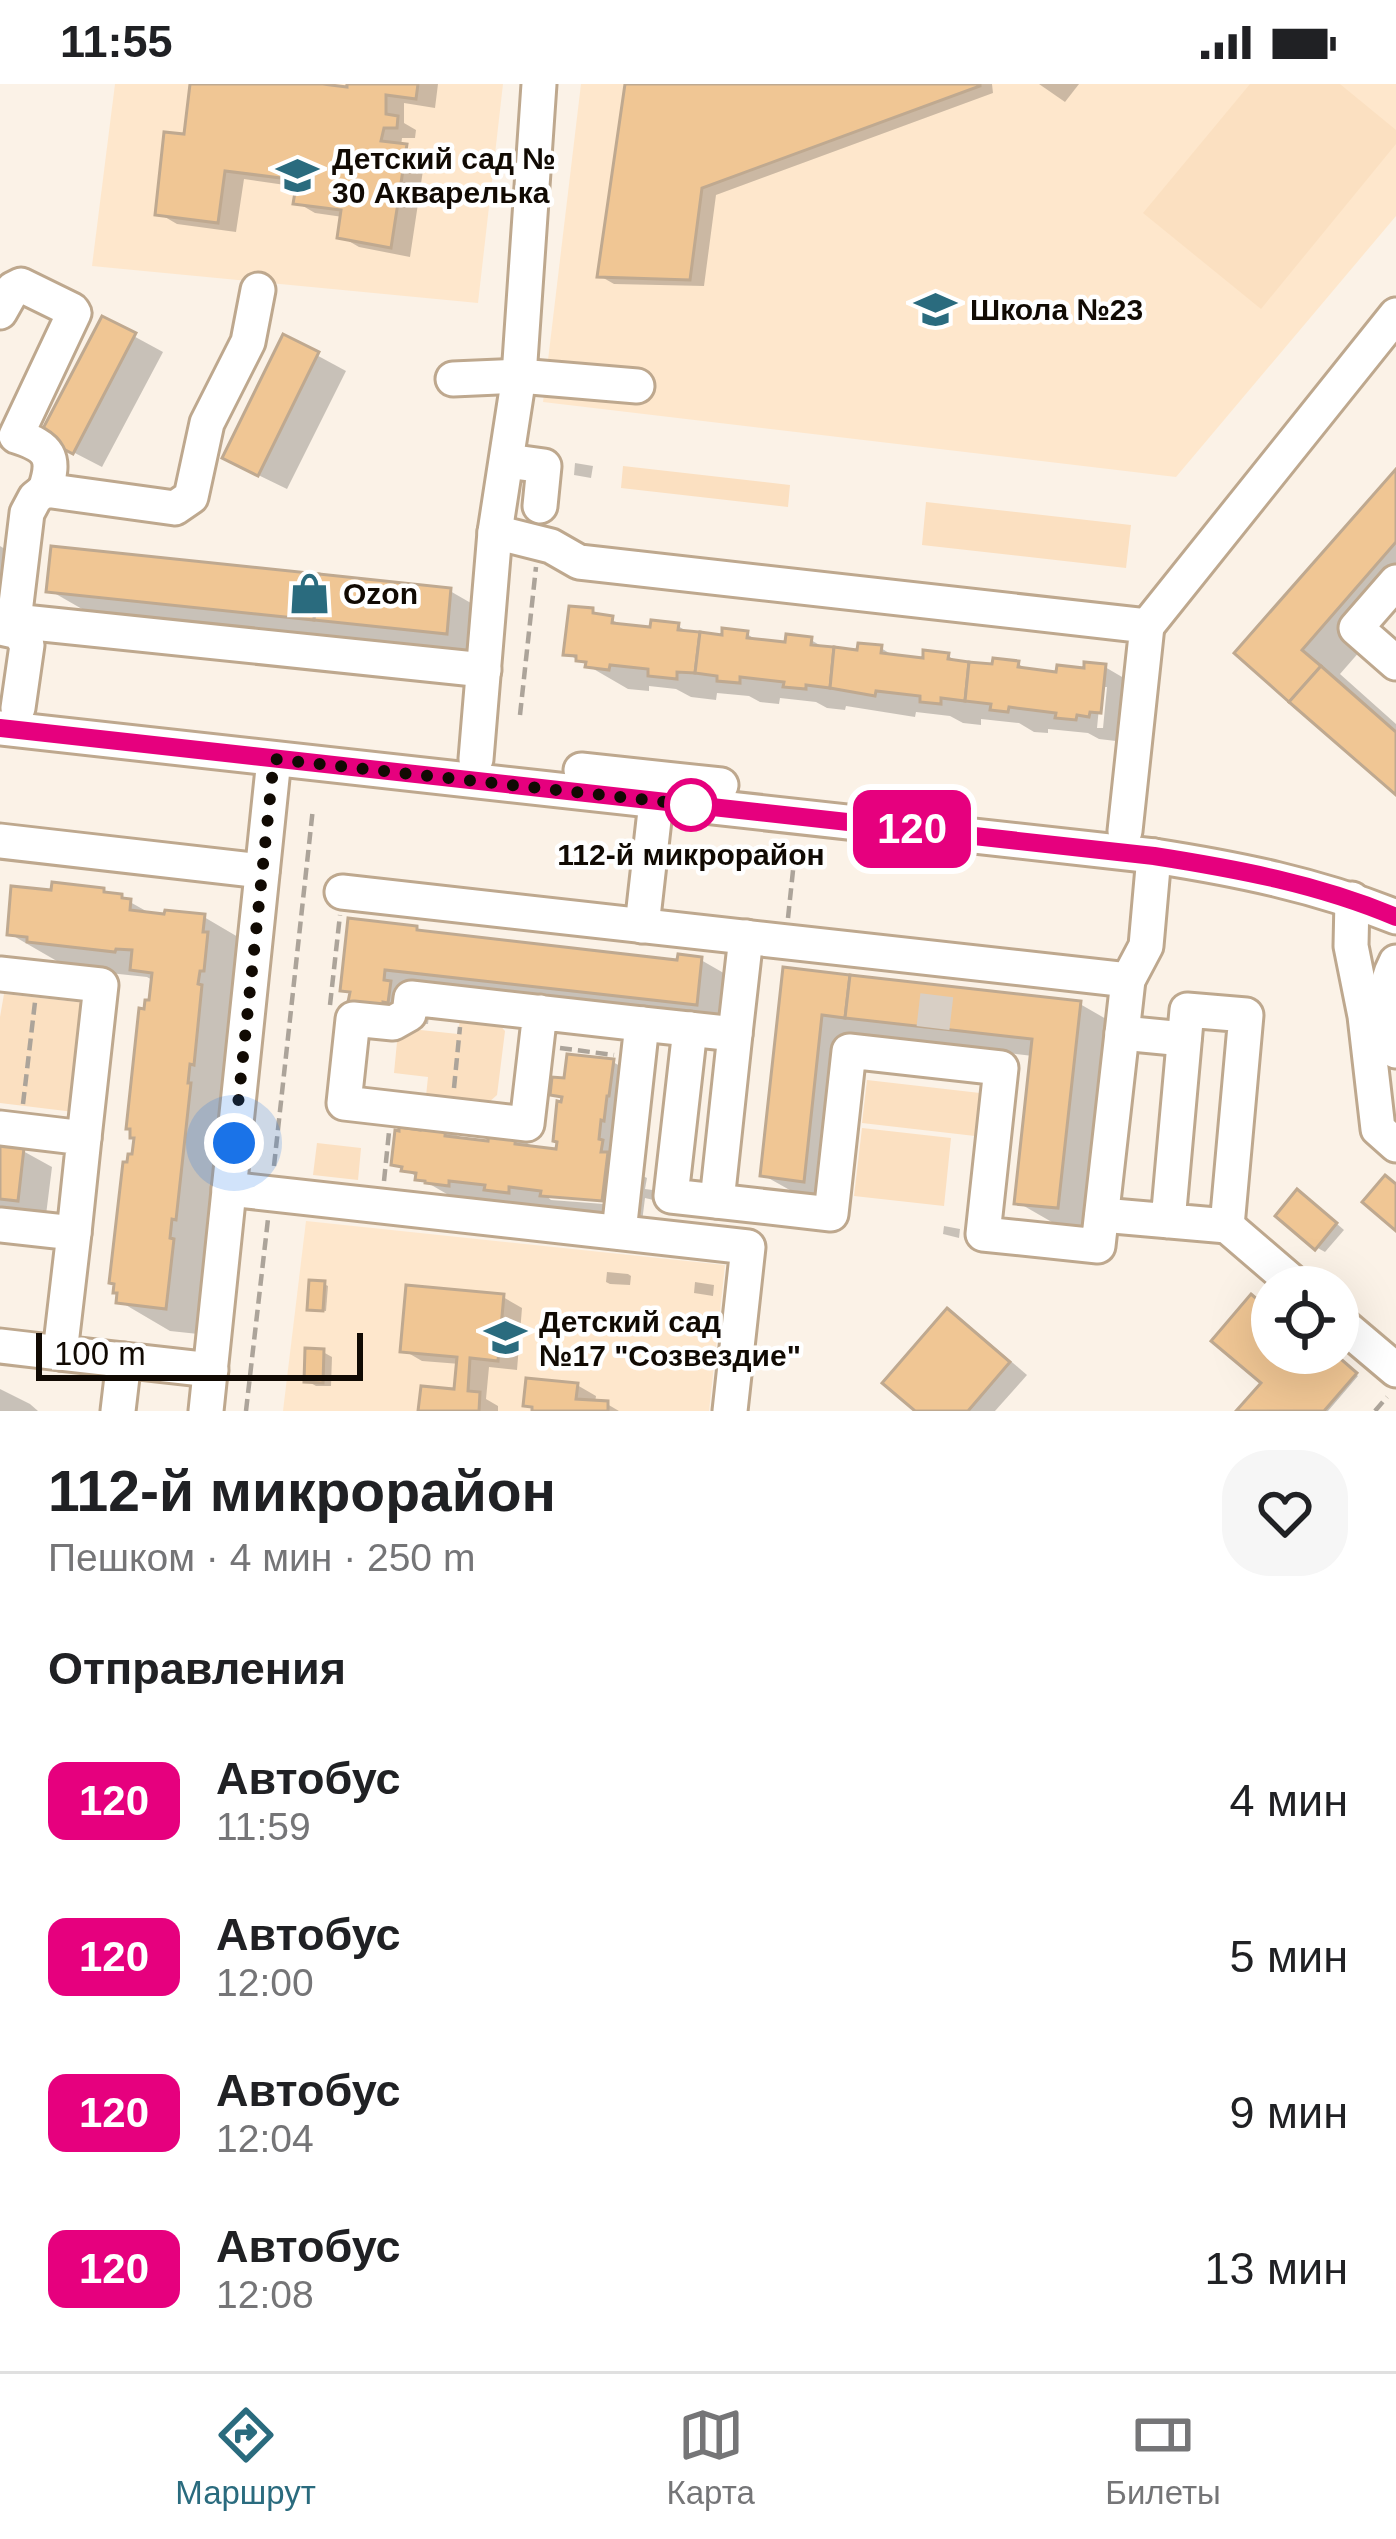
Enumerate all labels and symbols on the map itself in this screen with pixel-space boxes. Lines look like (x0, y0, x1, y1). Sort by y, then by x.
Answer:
place label: Детский сад № 30 Акварелька (332, 142, 556, 209)
school or university icon: Детский сад № 30 Акварелька (275, 152, 321, 198)
school or university icon: Школа №23 (913, 286, 959, 332)
place label: Школа №23 (970, 293, 1143, 326)
shop icon: Ozon (286, 570, 332, 616)
place label: Ozon (343, 577, 418, 610)
marker: 112-й микрорайон (666, 780, 716, 830)
line badge: 120 (843, 790, 981, 868)
place label: 112-й микрорайон (557, 838, 825, 871)
your location (204, 1113, 264, 1173)
place label: Детский сад №17 "Созвездие" (539, 1305, 801, 1372)
school or university icon: Детский сад №17 "Созвездие" (482, 1315, 528, 1361)
scale bar (36, 1327, 363, 1380)

